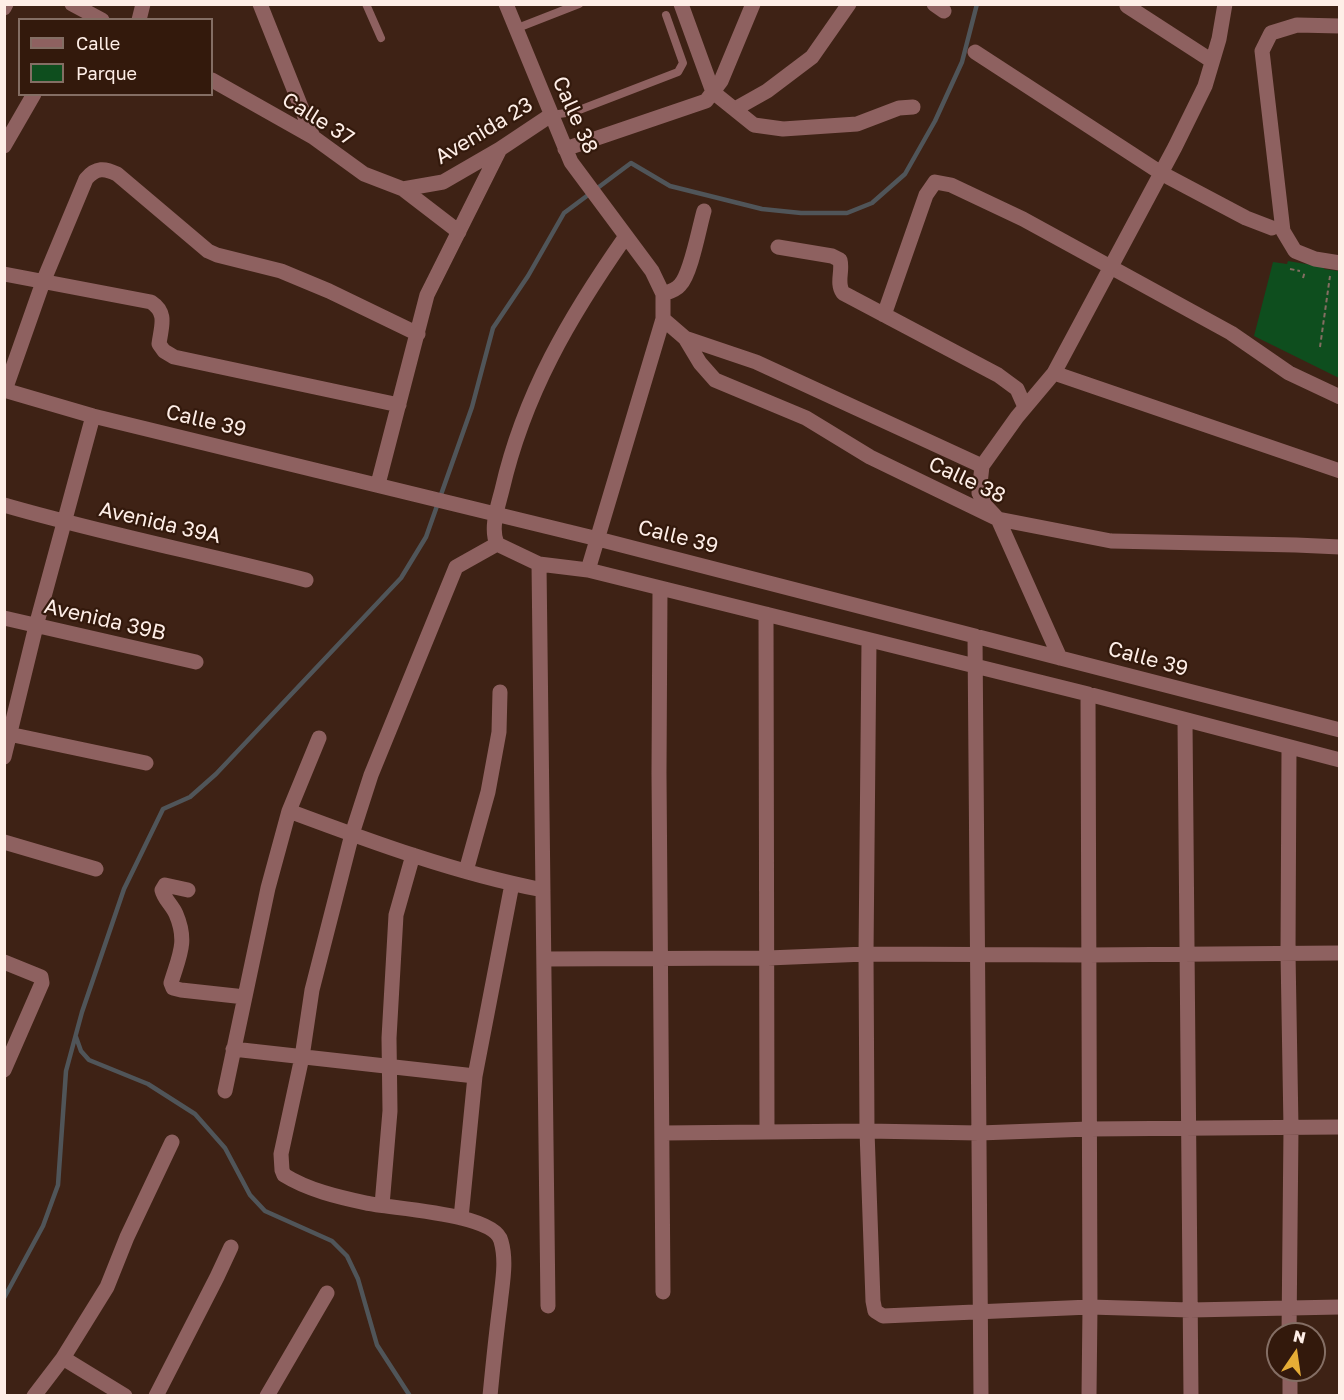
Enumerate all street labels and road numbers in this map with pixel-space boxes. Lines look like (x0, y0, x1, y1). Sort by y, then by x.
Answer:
street label: Calle 38 (547, 72, 603, 158)
street label: Calle 37 (277, 87, 359, 151)
street label: Avenida 23 (431, 92, 537, 170)
street label: Calle 39 (163, 400, 249, 442)
street label: Calle 38 (925, 451, 1009, 509)
street label: Avenida 39A (97, 497, 223, 549)
street label: Calle 39 (635, 515, 721, 559)
street label: Avenida 39B (42, 594, 168, 646)
street label: Calle 39 (1105, 636, 1191, 682)

